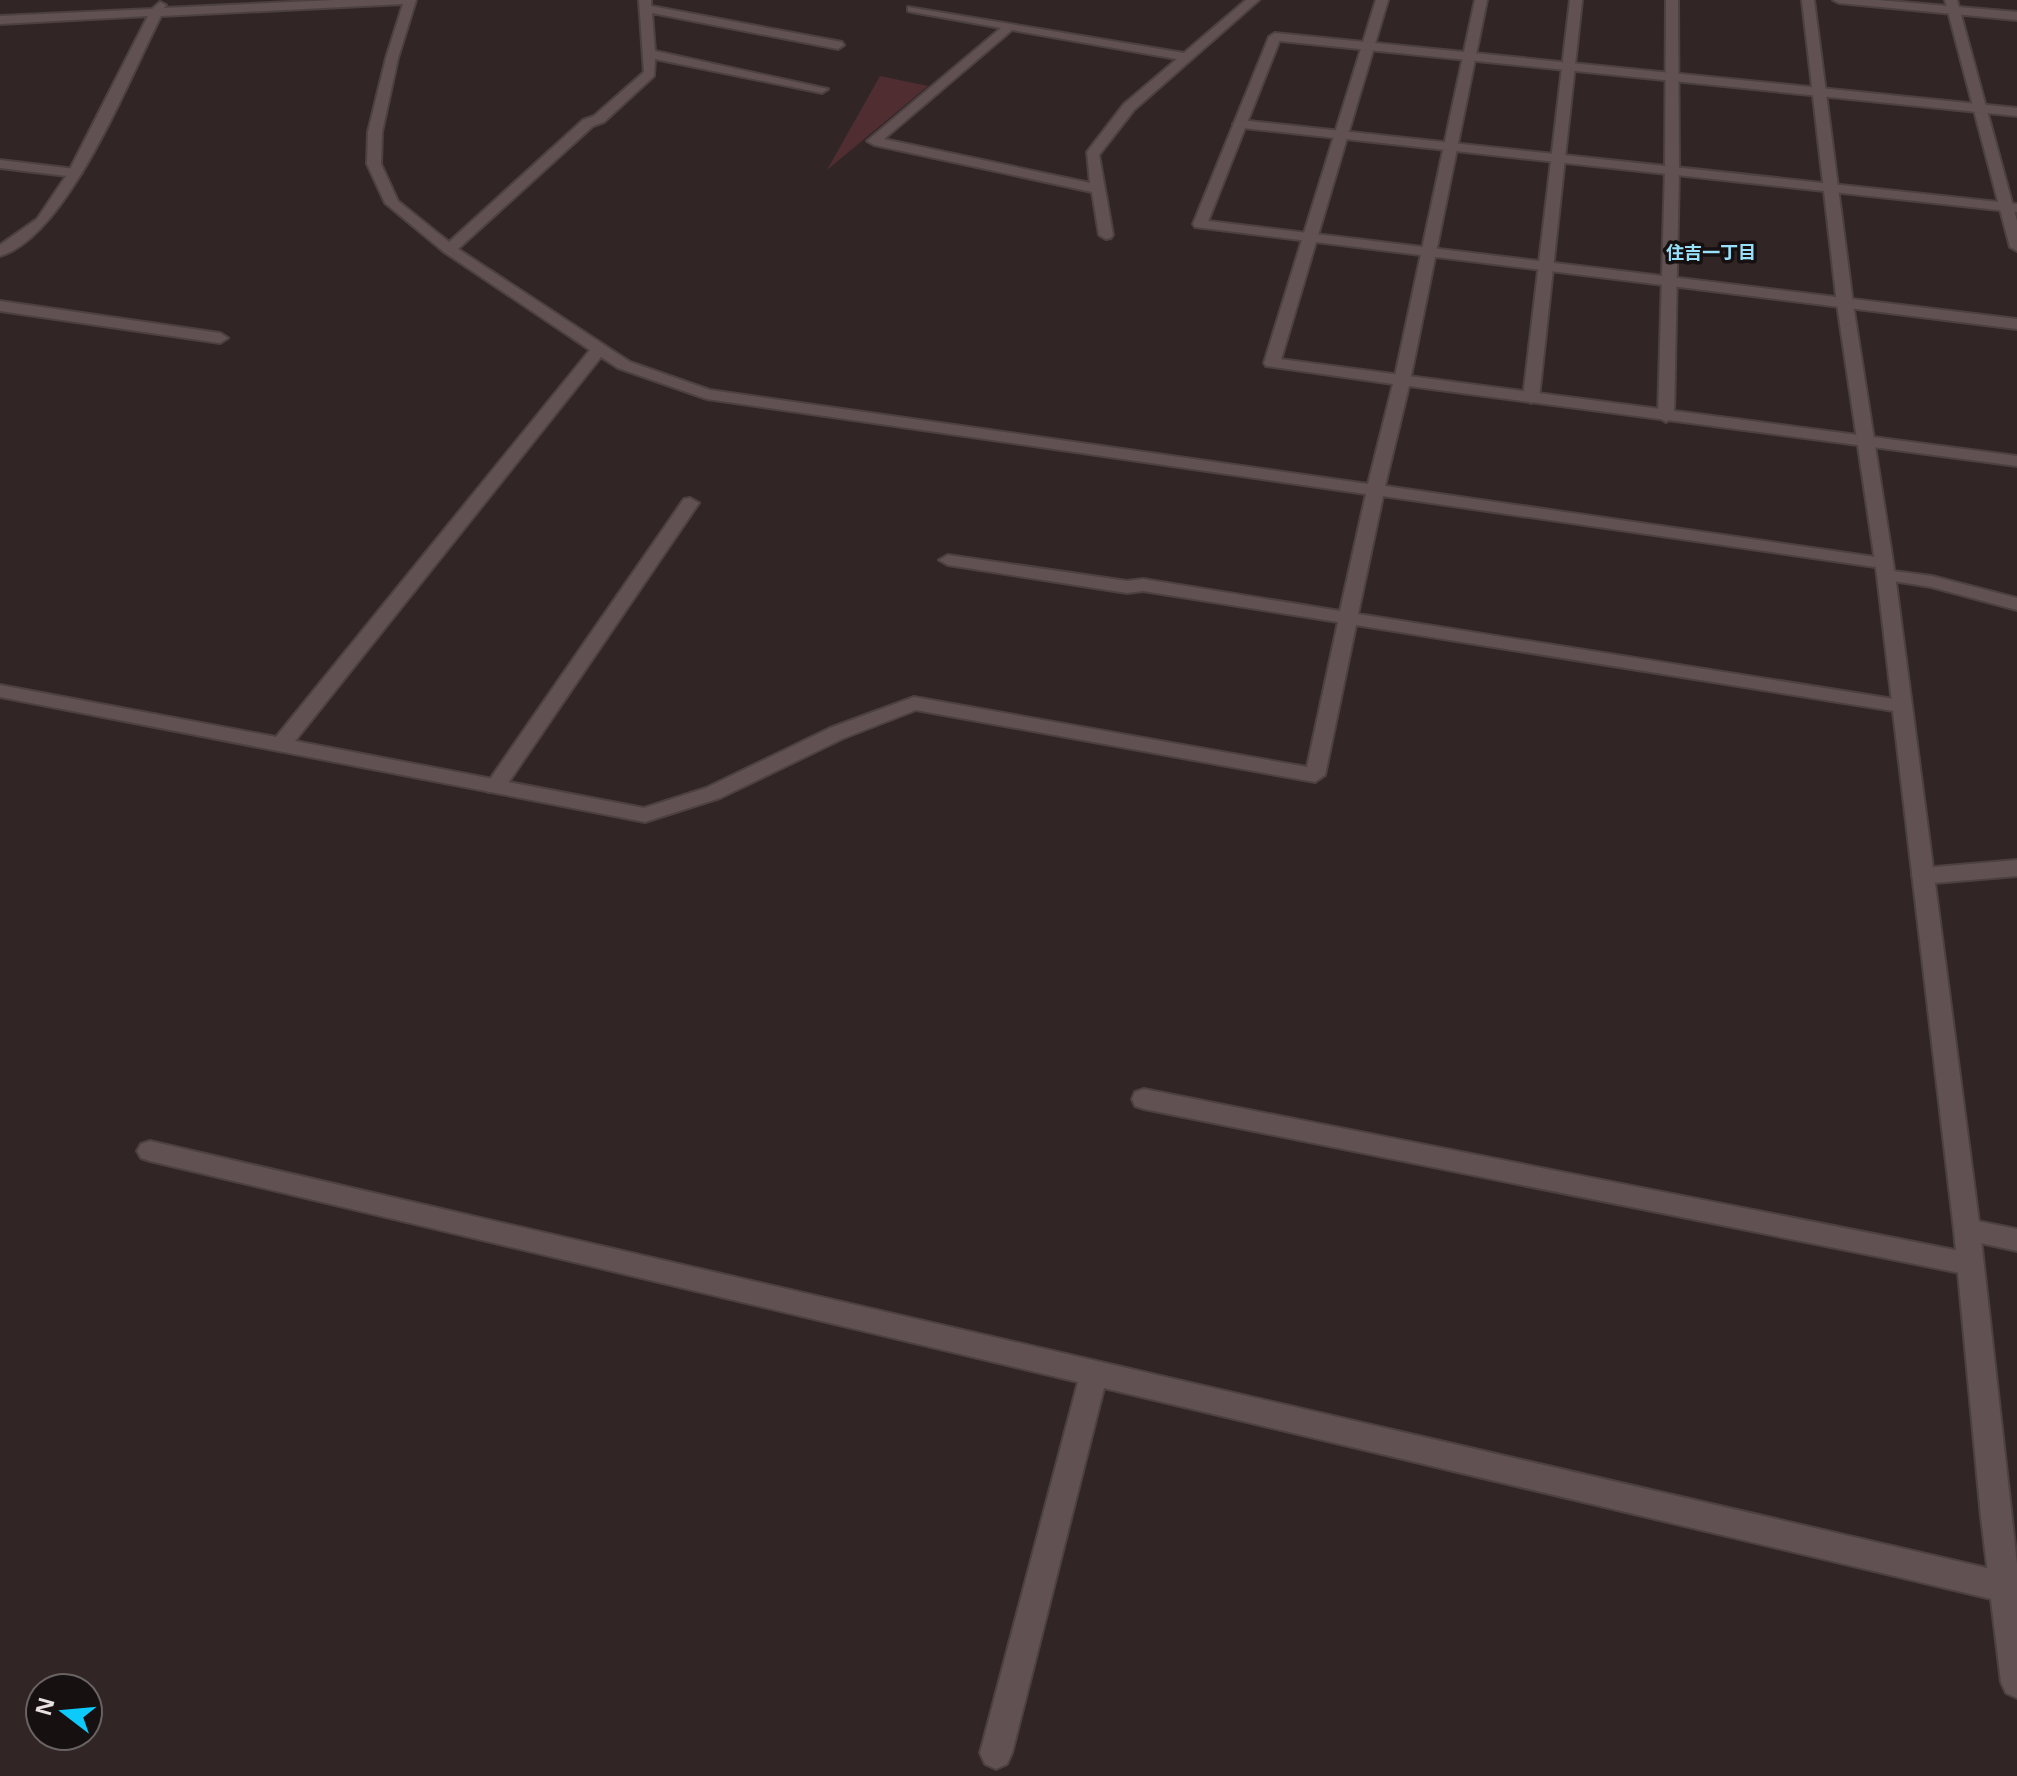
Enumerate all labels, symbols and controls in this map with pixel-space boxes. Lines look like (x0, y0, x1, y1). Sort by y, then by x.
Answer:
district label: 住吉一丁目 (1666, 240, 1756, 264)
north arrow (24, 1672, 104, 1752)
text: N (27, 1693, 61, 1719)

